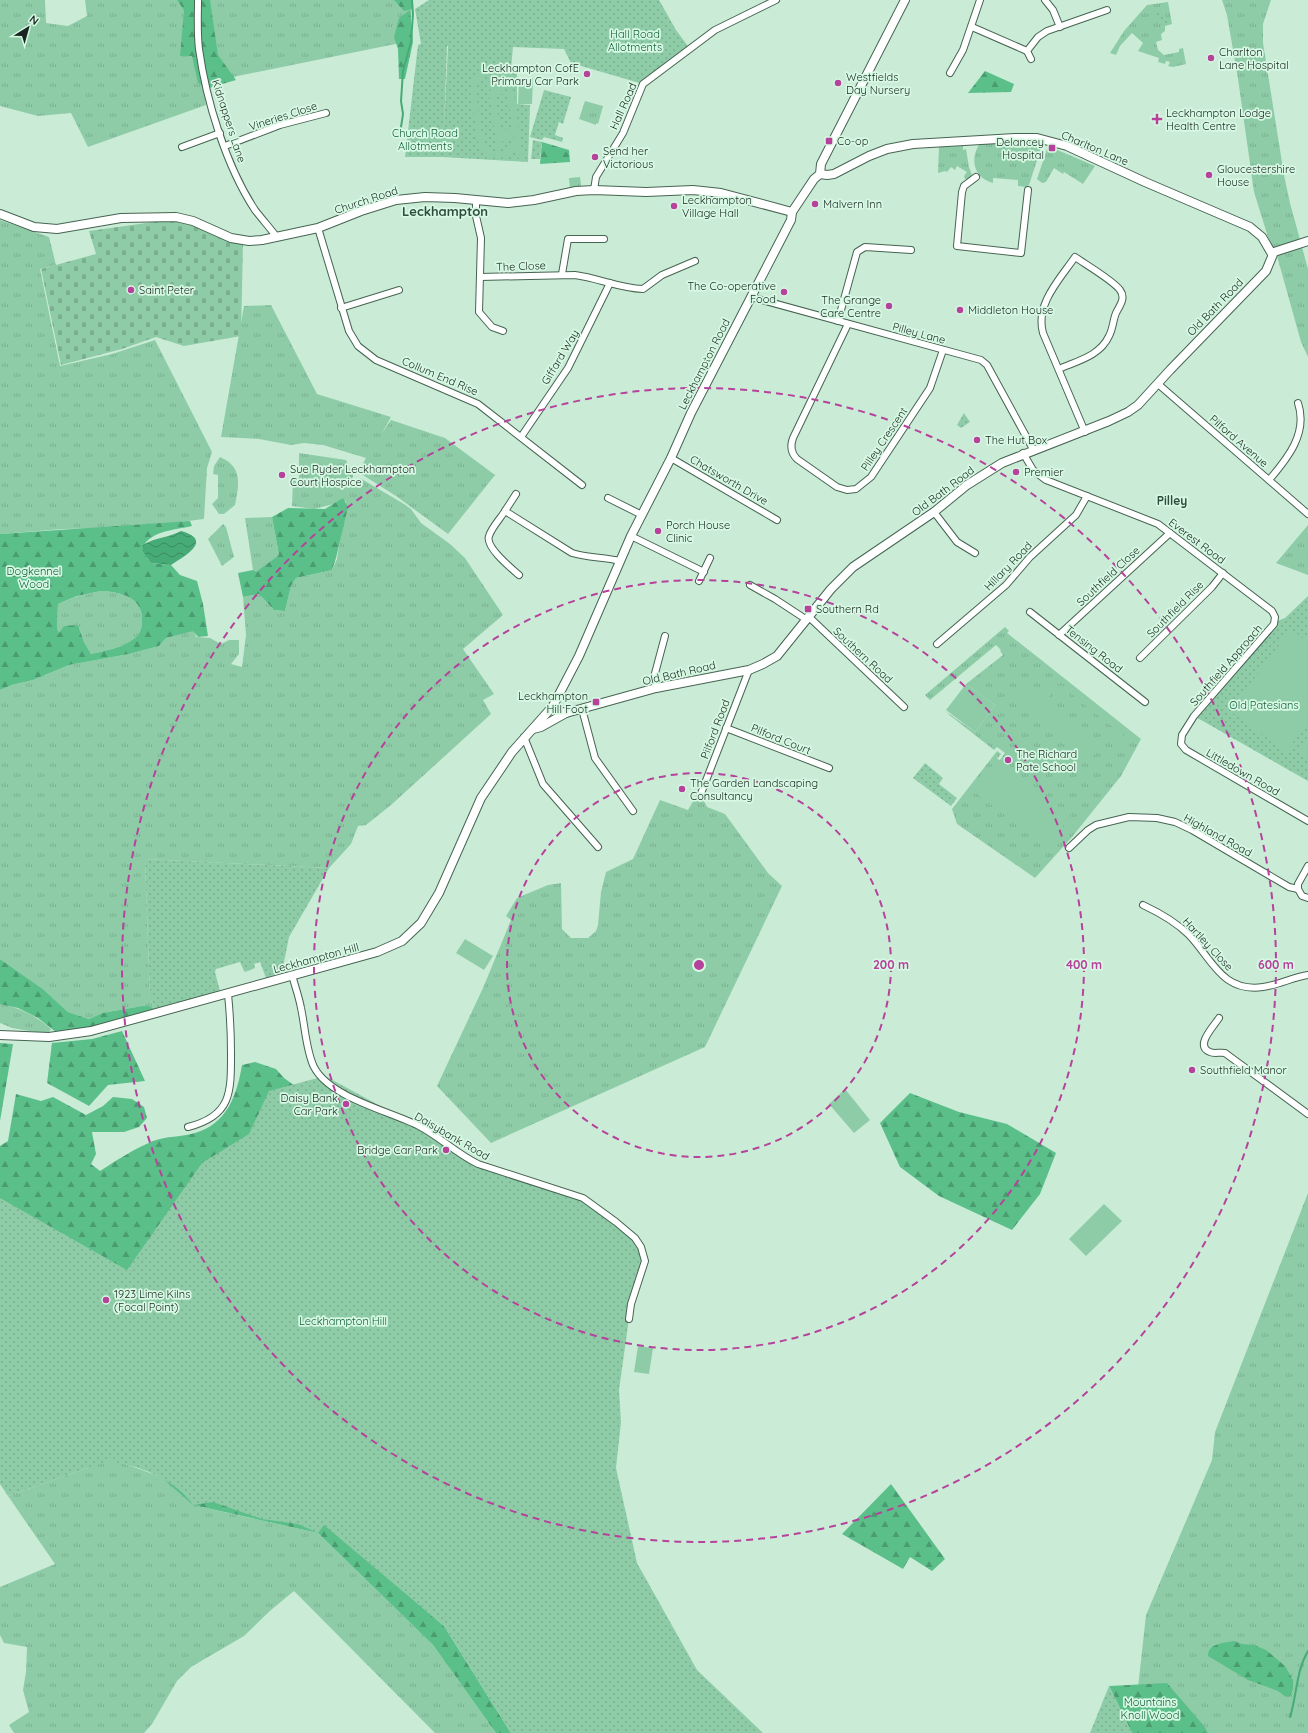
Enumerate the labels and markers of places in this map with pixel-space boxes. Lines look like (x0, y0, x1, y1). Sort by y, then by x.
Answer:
place label: Charlton Lane Hospital (1219, 45, 1289, 72)
marker: Charlton Lane Hospital (1206, 53, 1216, 63)
place label: Leckhampton CofE Primary Car Park (482, 61, 579, 88)
marker: Leckhampton CofE Primary Car Park (582, 69, 592, 79)
place label: Westfields Day Nursery (846, 70, 910, 97)
marker: Westfields Day Nursery (833, 78, 843, 88)
place label: Leckhampton Lodge Health Centre (1166, 106, 1271, 133)
marker: Leckhampton Lodge Health Centre (1151, 113, 1163, 125)
place label: Co-op (837, 134, 869, 148)
place label: Delancey Hospital (996, 135, 1044, 162)
marker: Co-op (824, 136, 834, 146)
marker: Delancey Hospital (1047, 143, 1057, 153)
place label: Send her Victorious (603, 144, 653, 171)
marker: Send her Victorious (590, 152, 600, 162)
place label: Gloucestershire House (1217, 162, 1295, 189)
marker: Gloucestershire House (1204, 170, 1214, 180)
place label: Leckhampton Village Hall (682, 193, 752, 220)
place label: Malvern Inn (823, 197, 882, 211)
marker: Malvern Inn (810, 199, 820, 209)
marker: Leckhampton Village Hall (669, 201, 679, 211)
place label: The Co-operative Food (687, 279, 776, 306)
place label: Saint Peter (139, 283, 195, 297)
marker: Saint Peter (126, 285, 136, 295)
marker: The Co-operative Food (779, 287, 789, 297)
place label: The Grange Care Centre (820, 293, 881, 320)
marker: The Grange Care Centre (884, 301, 894, 311)
place label: Middleton House (968, 303, 1053, 317)
marker: Middleton House (955, 305, 965, 315)
place label: The Hut Box (985, 433, 1047, 447)
marker: The Hut Box (972, 435, 982, 445)
place label: Sue Ryder Leckhampton Court Hospice (290, 462, 415, 489)
place label: Premier (1024, 465, 1064, 479)
marker: Premier (1011, 467, 1021, 477)
marker: Sue Ryder Leckhampton Court Hospice (277, 470, 287, 480)
place label: Porch House Clinic (666, 518, 730, 545)
marker: Porch House Clinic (653, 526, 663, 536)
place label: Southern Rd (816, 602, 879, 616)
marker: Southern Rd (803, 604, 813, 614)
place label: Leckhampton Hill Foot (518, 689, 588, 716)
marker: Leckhampton Hill Foot (591, 697, 601, 707)
place label: The Richard Pate School (1016, 747, 1077, 774)
marker: The Richard Pate School (1003, 755, 1013, 765)
place label: The Garden Landscaping Consultancy (690, 776, 818, 803)
marker: The Garden Landscaping Consultancy (677, 784, 687, 794)
centre of rings (692, 958, 706, 972)
place label: Southfield Manor (1200, 1063, 1287, 1077)
marker: Southfield Manor (1187, 1065, 1197, 1075)
place label: Daisy Bank Car Park (281, 1091, 338, 1118)
marker: Daisy Bank Car Park (341, 1099, 351, 1109)
place label: Bridge Car Park (357, 1143, 438, 1157)
marker: Bridge Car Park (441, 1145, 451, 1155)
place label: 1923 Lime Kilns (Focal Point) (114, 1287, 190, 1314)
marker: 1923 Lime Kilns (Focal Point) (101, 1295, 111, 1305)

